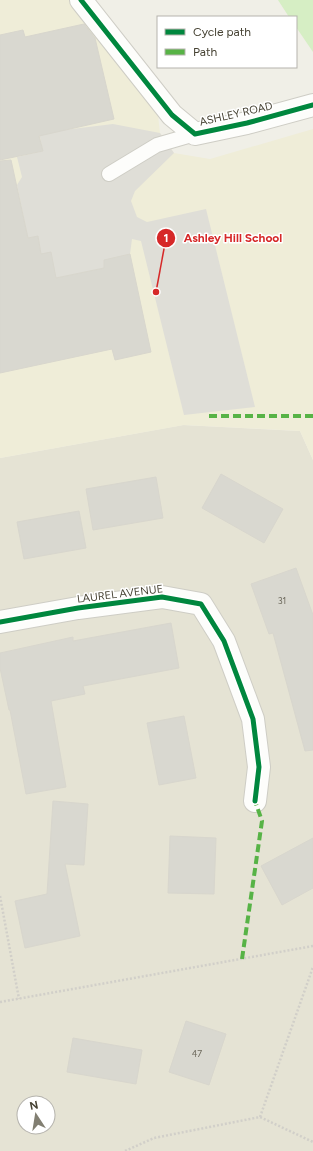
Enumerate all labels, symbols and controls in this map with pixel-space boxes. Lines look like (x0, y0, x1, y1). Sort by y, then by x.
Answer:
legend (157, 16, 297, 68)
text: Cycle path (193, 25, 251, 39)
text: Path (193, 45, 217, 59)
street label: ASHLEY ROAD (198, 99, 274, 129)
callout: Ashley Hill School (156, 226, 291, 250)
text: 1 (163, 231, 169, 245)
text: Ashley Hill School (184, 231, 282, 245)
street label: LAUREL AVENUE (76, 582, 164, 606)
house number: 31 (278, 595, 286, 606)
house number: 47 (192, 1048, 202, 1059)
north arrow (16, 1095, 56, 1135)
text: N (29, 1098, 40, 1113)

